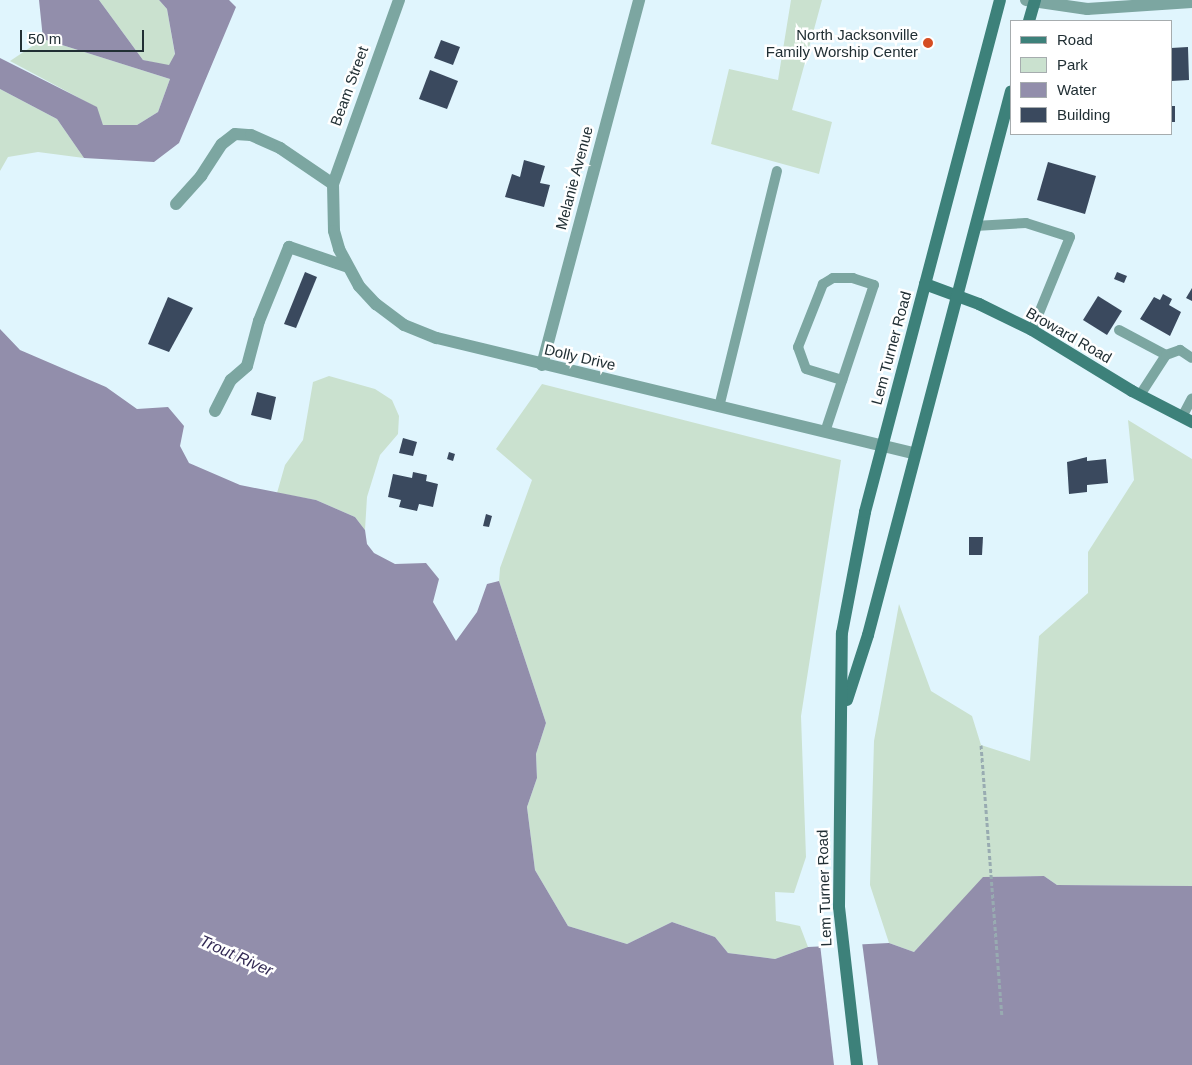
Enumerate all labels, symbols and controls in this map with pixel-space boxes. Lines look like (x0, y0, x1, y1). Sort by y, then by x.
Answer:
scale bar (22, 20, 146, 52)
legend (1010, 20, 1172, 135)
place label: North Jacksonville Family Worship Center (766, 25, 918, 60)
text: 50 m (28, 30, 61, 47)
text: Road (1057, 31, 1093, 48)
marker: North Jacksonville Family Worship Center (922, 37, 934, 49)
street label: Beam Street (326, 44, 372, 128)
text: Park (1057, 56, 1088, 73)
text: Water (1057, 81, 1096, 98)
text: Building (1057, 106, 1110, 123)
street label: Melanie Avenue (551, 124, 597, 232)
street label: Lem Turner Road (867, 289, 915, 407)
street label: Broward Road (1023, 303, 1115, 367)
street label: Dolly Drive (543, 340, 617, 374)
street label: Lem Turner Road (813, 829, 835, 947)
water label: Trout River (196, 931, 276, 981)

